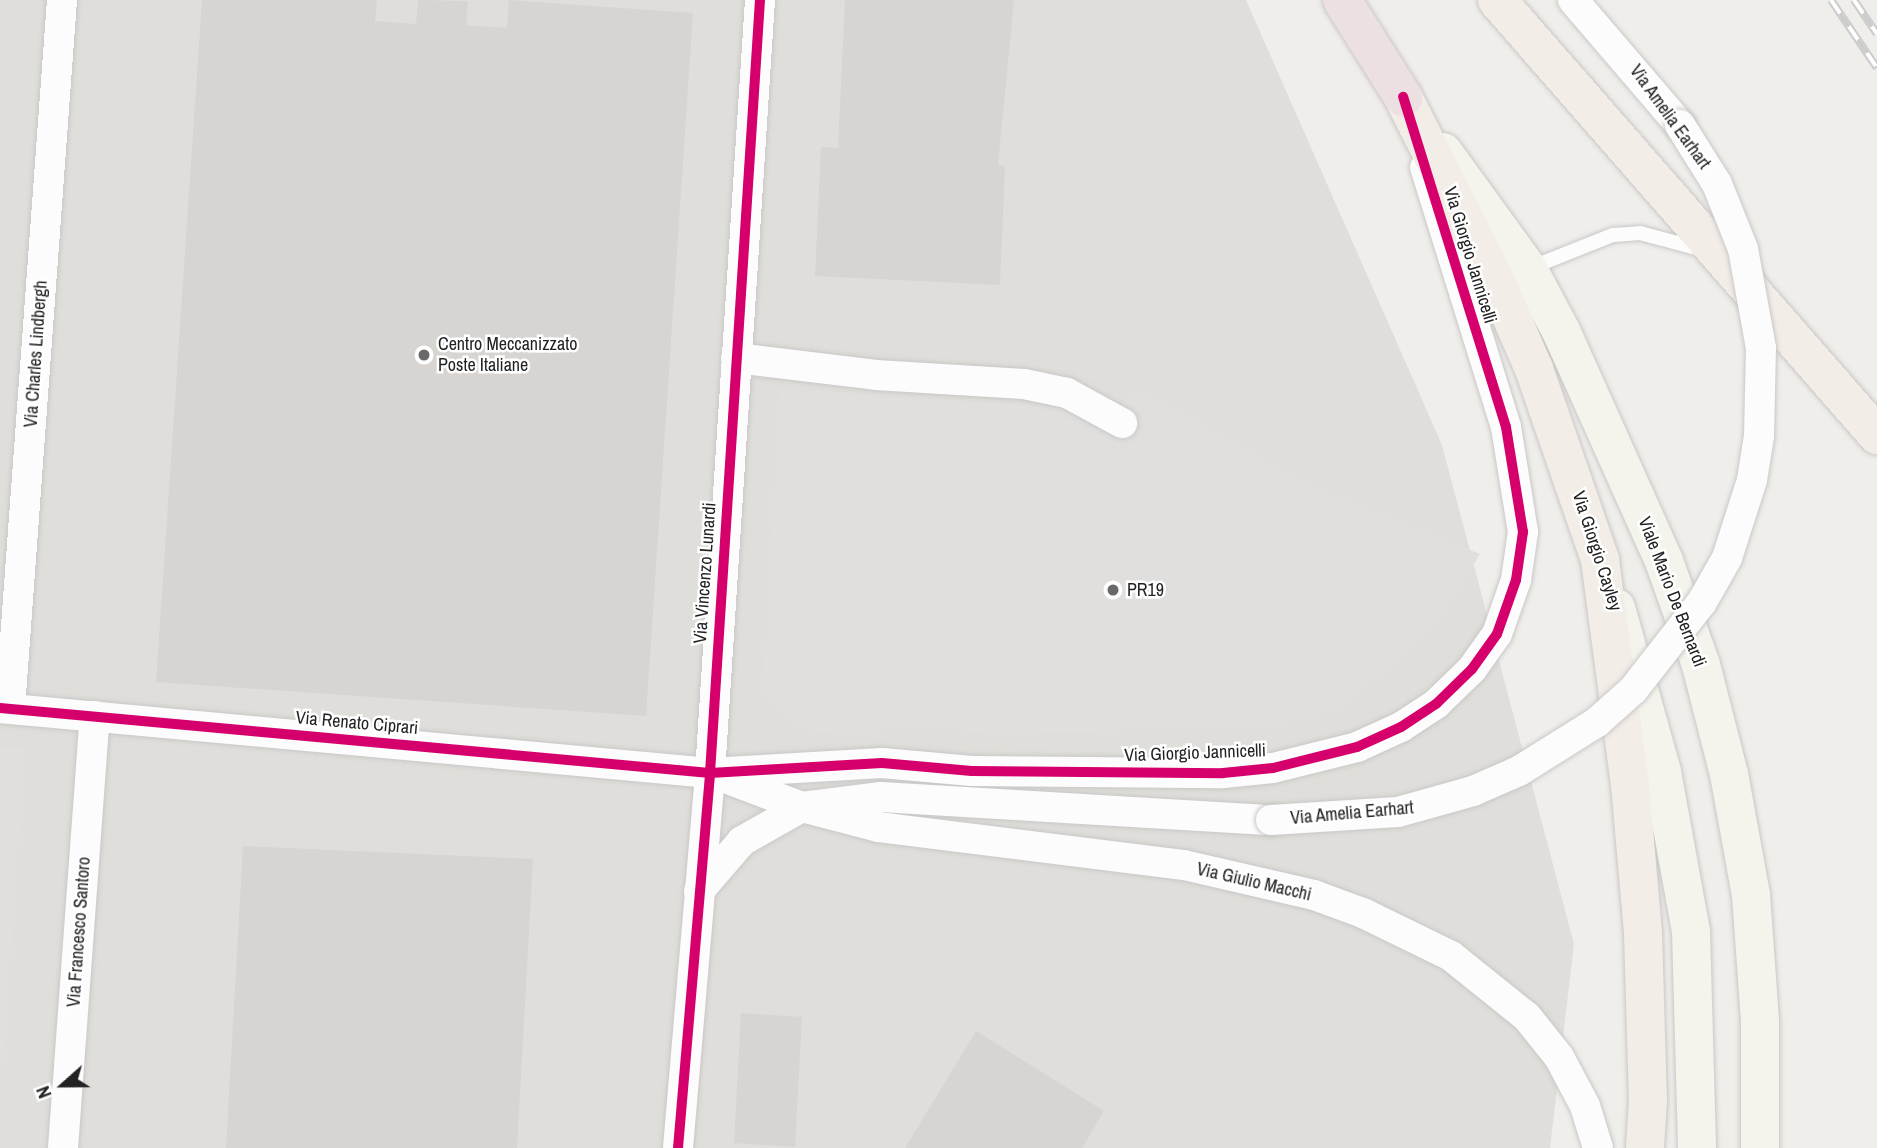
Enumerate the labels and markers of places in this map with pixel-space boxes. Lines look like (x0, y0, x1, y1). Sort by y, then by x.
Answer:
place label: Centro Meccanizzato Poste Italiane (438, 334, 577, 376)
marker: Centro Meccanizzato Poste Italiane (416, 347, 432, 363)
place label: PR19 (1127, 579, 1164, 601)
marker: PR19 (1105, 582, 1121, 598)

